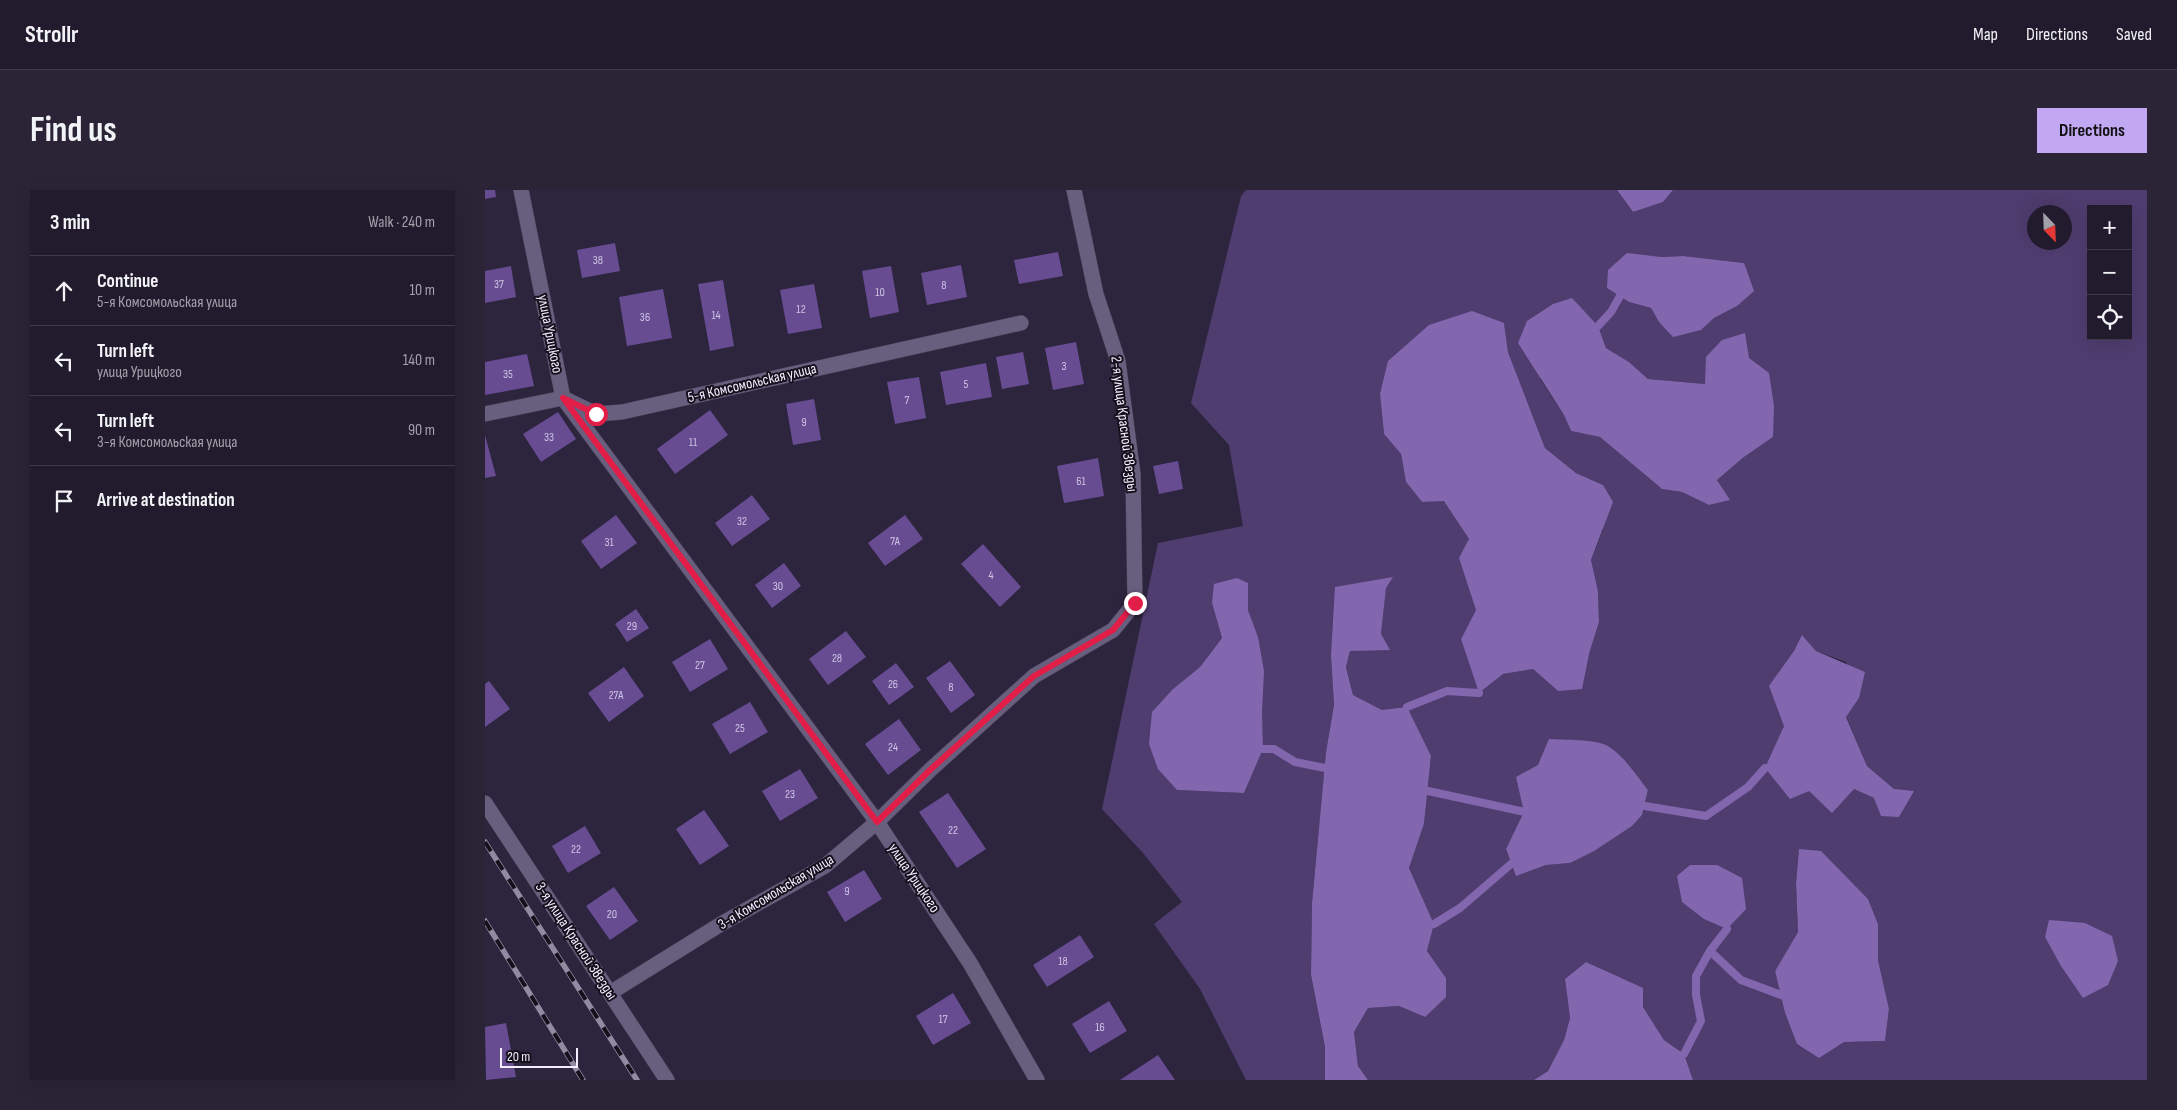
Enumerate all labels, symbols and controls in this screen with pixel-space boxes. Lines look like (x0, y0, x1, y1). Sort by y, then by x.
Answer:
text: Strollr (25, 20, 79, 49)
text: Map (1973, 24, 1998, 45)
text: Directions (2026, 24, 2088, 45)
text: Saved (2116, 24, 2152, 45)
button: Directions (2037, 108, 2147, 153)
text: Find us (30, 109, 117, 152)
north arrow (2027, 205, 2072, 250)
map controls (2087, 205, 2132, 340)
button: + (2087, 205, 2132, 250)
text: 3 min (50, 210, 90, 235)
text: Walk · 240 m (368, 213, 435, 232)
button: − (2087, 250, 2132, 295)
house number: 38 (593, 253, 603, 268)
text: Continue (97, 270, 158, 293)
icon: ahead (50, 277, 78, 305)
house number: 37 (494, 277, 504, 292)
house number: 8 (941, 278, 947, 293)
text: 10 m (409, 281, 435, 300)
house number: 10 (875, 285, 885, 300)
text: 5-я Комсомольская улица (97, 293, 237, 312)
street label: улица Урицкого (533, 293, 567, 375)
button: locate (2087, 295, 2132, 340)
house number: 12 (796, 302, 806, 317)
house number: 14 (711, 308, 721, 323)
house number: 36 (640, 310, 650, 325)
text: Turn left (97, 340, 154, 363)
icon: left (50, 347, 78, 375)
text: 140 m (403, 351, 435, 370)
street label: 2-я улица Красной Звезды (1106, 355, 1142, 493)
street label: 5-я Комсомольская улица (686, 359, 818, 407)
house number: 3 (1061, 359, 1067, 374)
text: улица Урицкого (97, 363, 182, 382)
house number: 35 (503, 367, 513, 382)
house number: 5 (964, 377, 969, 392)
house number: 7 (905, 393, 910, 408)
route start (585, 403, 608, 426)
text: Turn left (97, 410, 154, 433)
house number: 9 (801, 415, 807, 430)
icon: left (50, 417, 78, 445)
text: 90 m (408, 421, 435, 440)
house number: 33 (544, 430, 554, 445)
text: 3-я Комсомольская улица (97, 433, 238, 452)
house number: 11 (689, 435, 698, 450)
house number: 61 (1076, 474, 1087, 489)
icon: arrive (50, 487, 78, 515)
text: Arrive at destination (97, 489, 235, 512)
house number: 32 (737, 514, 747, 529)
house number: 7А (890, 534, 901, 549)
house number: 31 (604, 535, 614, 550)
house number: 4 (988, 568, 994, 583)
house number: 30 (773, 579, 783, 594)
route end (1124, 592, 1147, 615)
house number: 29 (627, 619, 637, 634)
house number: 28 (832, 651, 842, 666)
house number: 27 (695, 658, 705, 673)
house number: 26 (888, 677, 898, 692)
house number: 8 (948, 680, 954, 695)
house number: 27А (609, 688, 624, 703)
house number: 25 (735, 721, 745, 736)
house number: 24 (888, 740, 898, 755)
house number: 23 (785, 787, 795, 802)
house number: 22 (948, 823, 958, 838)
street label: улица Урицкого (884, 840, 944, 916)
house number: 22 (571, 842, 581, 857)
street label: 3-я Комсомольская улица (715, 850, 838, 934)
street label: 3-я улица Красной Звезды (531, 879, 621, 1003)
house number: 9 (844, 884, 850, 899)
house number: 20 (607, 907, 617, 922)
house number: 18 (1058, 954, 1068, 969)
house number: 17 (939, 1012, 948, 1027)
house number: 16 (1095, 1020, 1105, 1035)
scale bar (500, 1045, 577, 1068)
text: 20 m (507, 1048, 530, 1065)

